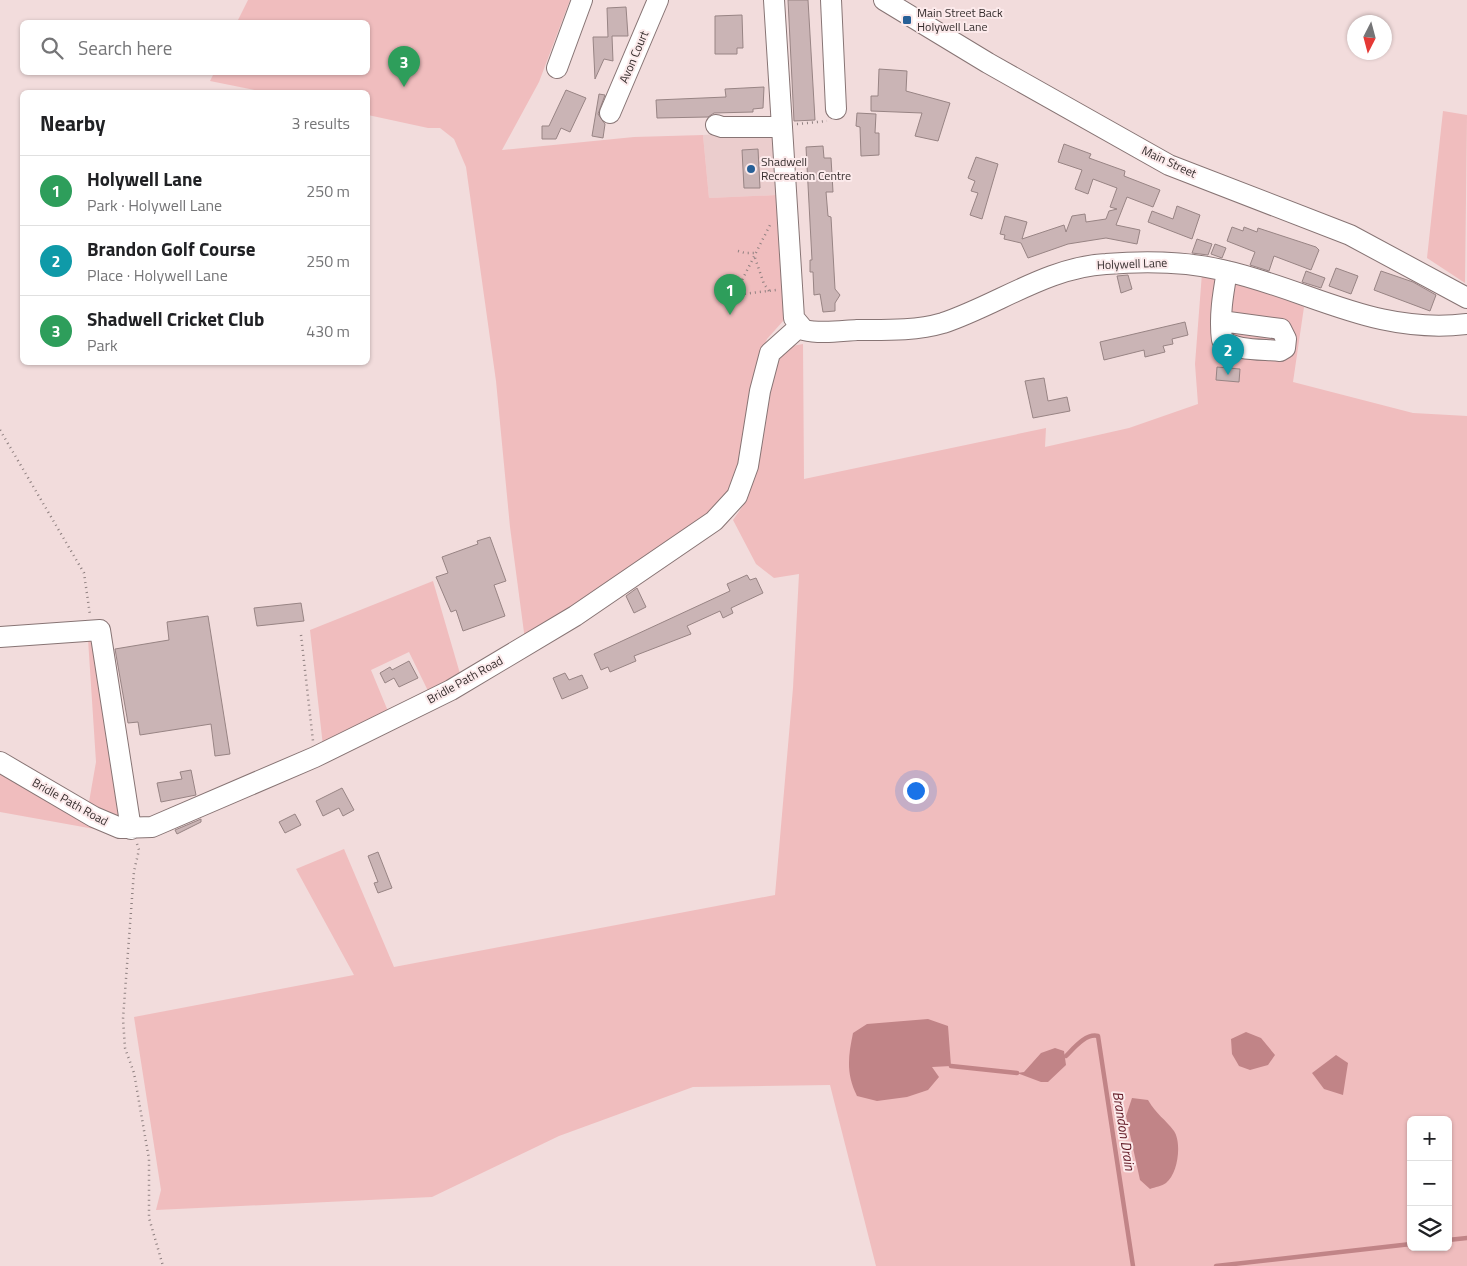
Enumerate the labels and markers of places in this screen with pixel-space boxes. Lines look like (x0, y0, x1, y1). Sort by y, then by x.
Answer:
place label: Main Street Back Holywell Lane (917, 3, 1003, 36)
marker: Main Street Back Holywell Lane (901, 14, 913, 26)
pin: 3 (388, 46, 420, 87)
place label: Shadwell Recreation Centre (761, 152, 851, 185)
marker: Shadwell Recreation Centre (745, 163, 757, 175)
pin: 1 (714, 274, 746, 315)
pin: 2 (1212, 334, 1244, 375)

